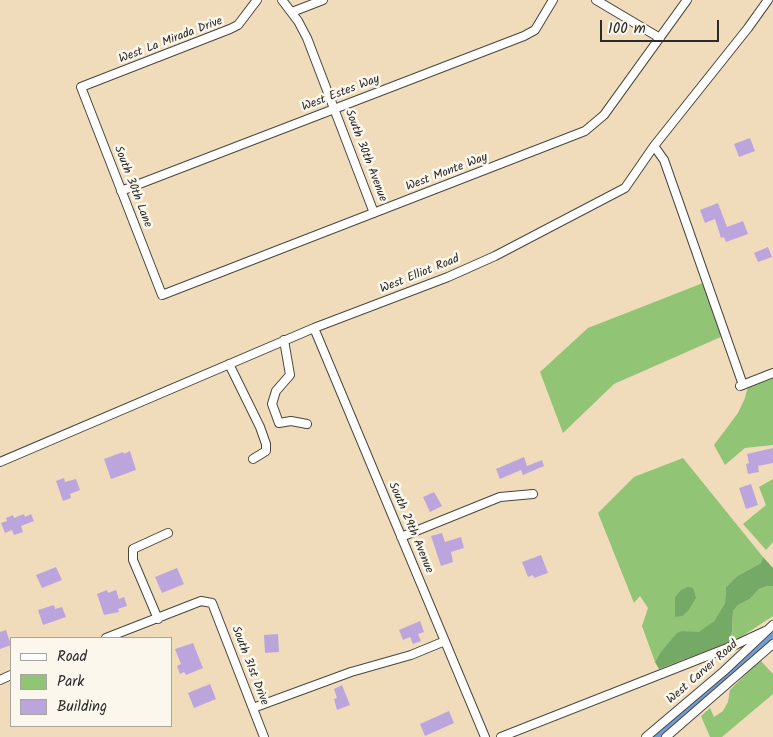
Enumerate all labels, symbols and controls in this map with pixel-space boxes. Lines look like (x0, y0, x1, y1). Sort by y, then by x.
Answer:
scale bar (603, 10, 722, 42)
street label: West La Mirada Drive (117, 15, 225, 67)
text: 100 m (608, 17, 646, 41)
street label: West Estes Way (300, 73, 382, 115)
street label: South 30th Avenue (341, 108, 389, 204)
street label: South 30th Lane (110, 144, 154, 230)
street label: West Monte Way (404, 151, 490, 195)
street label: West Elliot Road (378, 253, 462, 297)
street label: South 29th Avenue (384, 480, 436, 576)
street label: South 31st Drive (227, 624, 271, 708)
legend (10, 637, 172, 727)
street label: West Carver Road (665, 638, 741, 708)
text: Road (57, 645, 87, 669)
text: Park (57, 670, 84, 694)
text: Building (57, 695, 107, 719)

